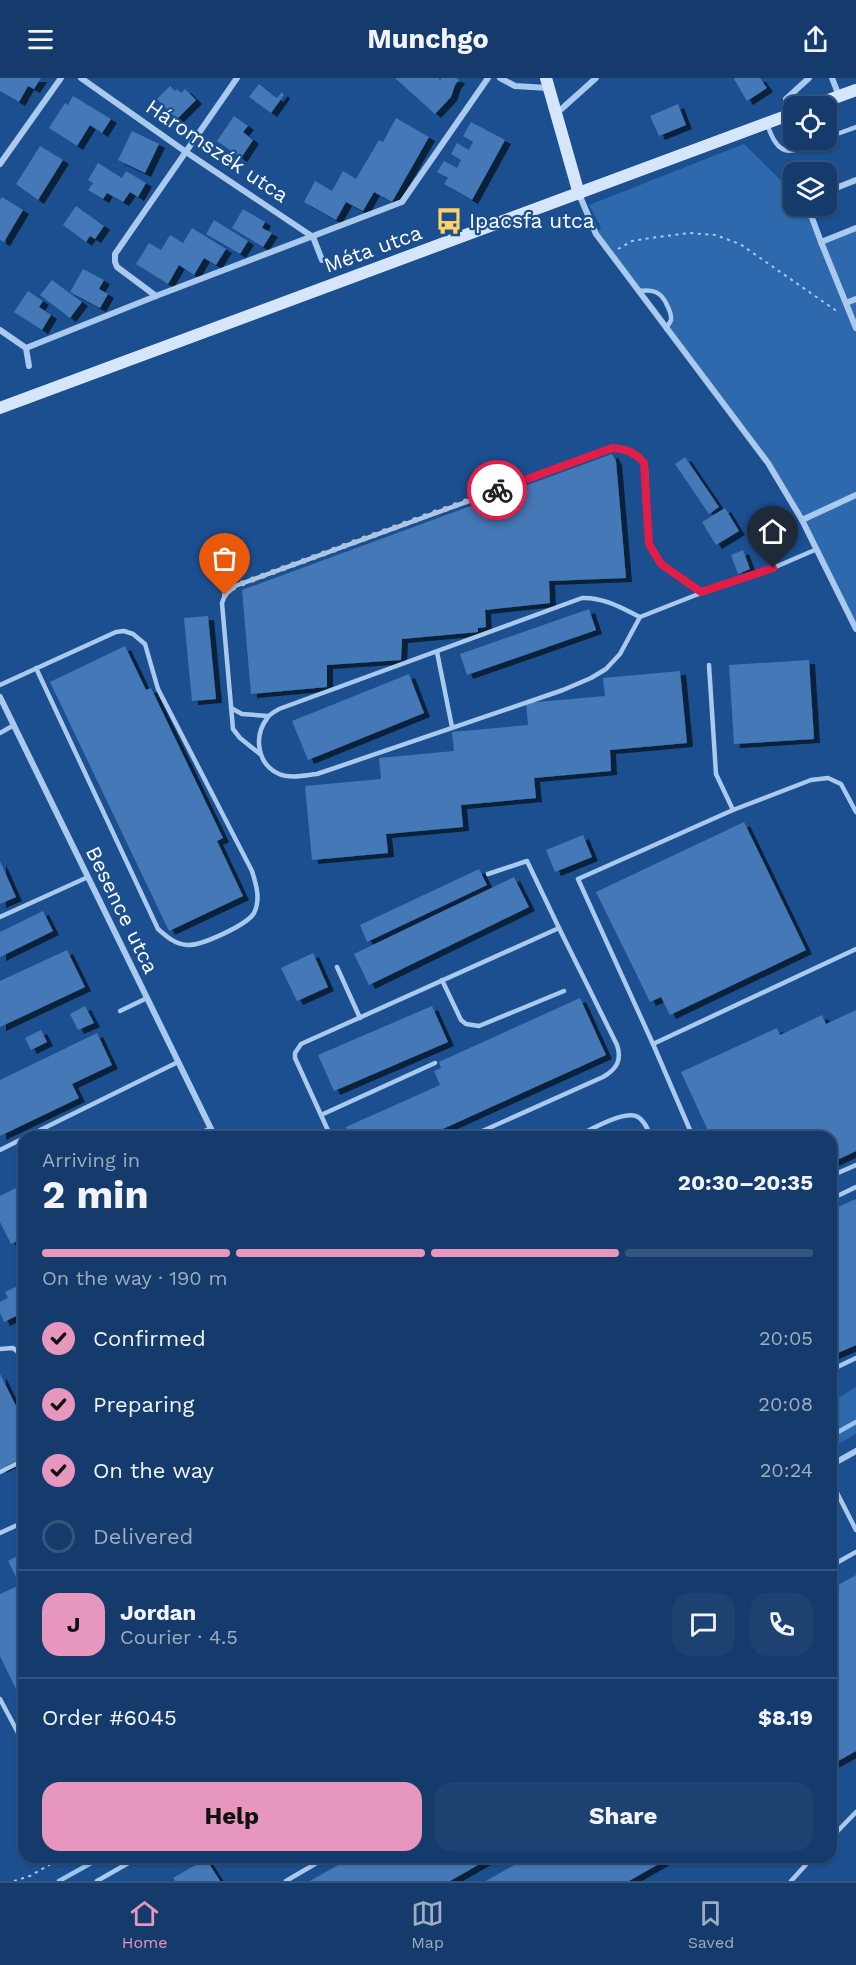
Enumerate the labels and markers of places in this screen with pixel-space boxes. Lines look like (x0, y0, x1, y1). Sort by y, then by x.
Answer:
bus stop icon: Ipacsfa utca (434, 206, 464, 236)
place label: Ipacsfa utca (469, 208, 595, 233)
pin (747, 506, 798, 568)
pin (199, 533, 250, 595)

